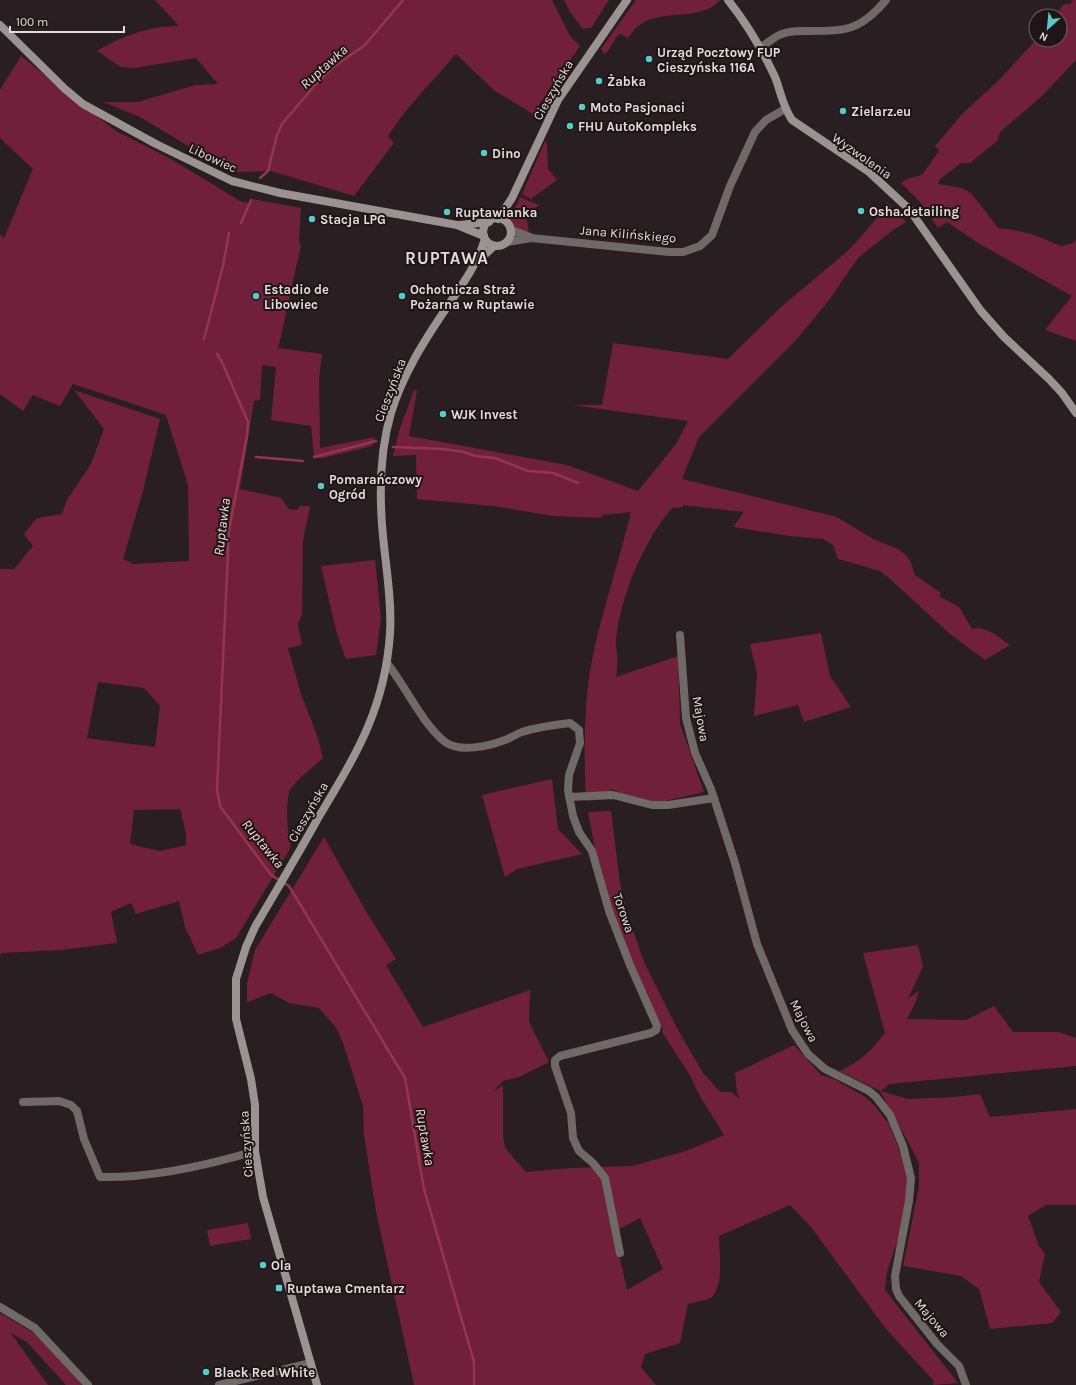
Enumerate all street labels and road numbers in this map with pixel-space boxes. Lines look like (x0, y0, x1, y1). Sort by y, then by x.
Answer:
street label: Cieszyńska (530, 57, 576, 123)
street label: Wyzwolenia (829, 130, 895, 182)
street label: Libowiec (187, 140, 239, 176)
street label: Jana Kilińskiego (579, 222, 677, 246)
street label: Cieszyńska (371, 356, 409, 424)
street label: Majowa (690, 695, 712, 743)
street label: Cieszyńska (285, 779, 331, 845)
street label: Torowa (610, 891, 638, 935)
street label: Majowa (787, 997, 821, 1045)
street label: Cieszyńska (236, 1110, 256, 1178)
street label: Majowa (911, 1296, 953, 1340)

